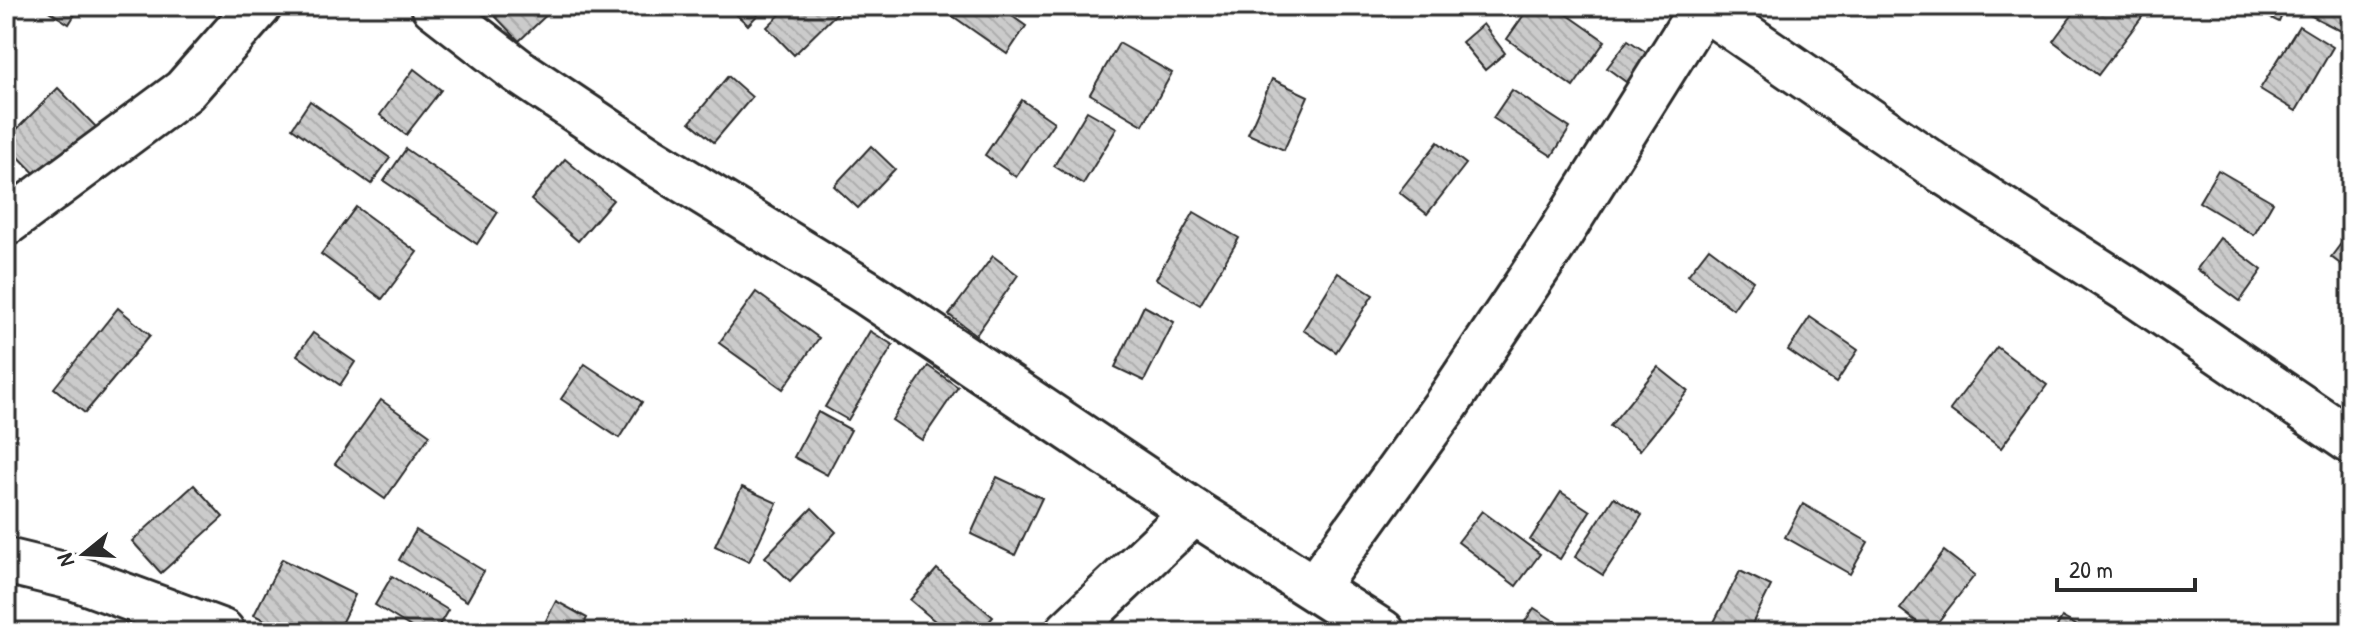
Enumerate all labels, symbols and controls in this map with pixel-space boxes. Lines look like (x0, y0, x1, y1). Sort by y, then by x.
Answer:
north arrow (44, 514, 124, 594)
scale bar (2057, 542, 2195, 592)
text: N (49, 550, 81, 570)
text: 20 m (2069, 553, 2113, 585)

